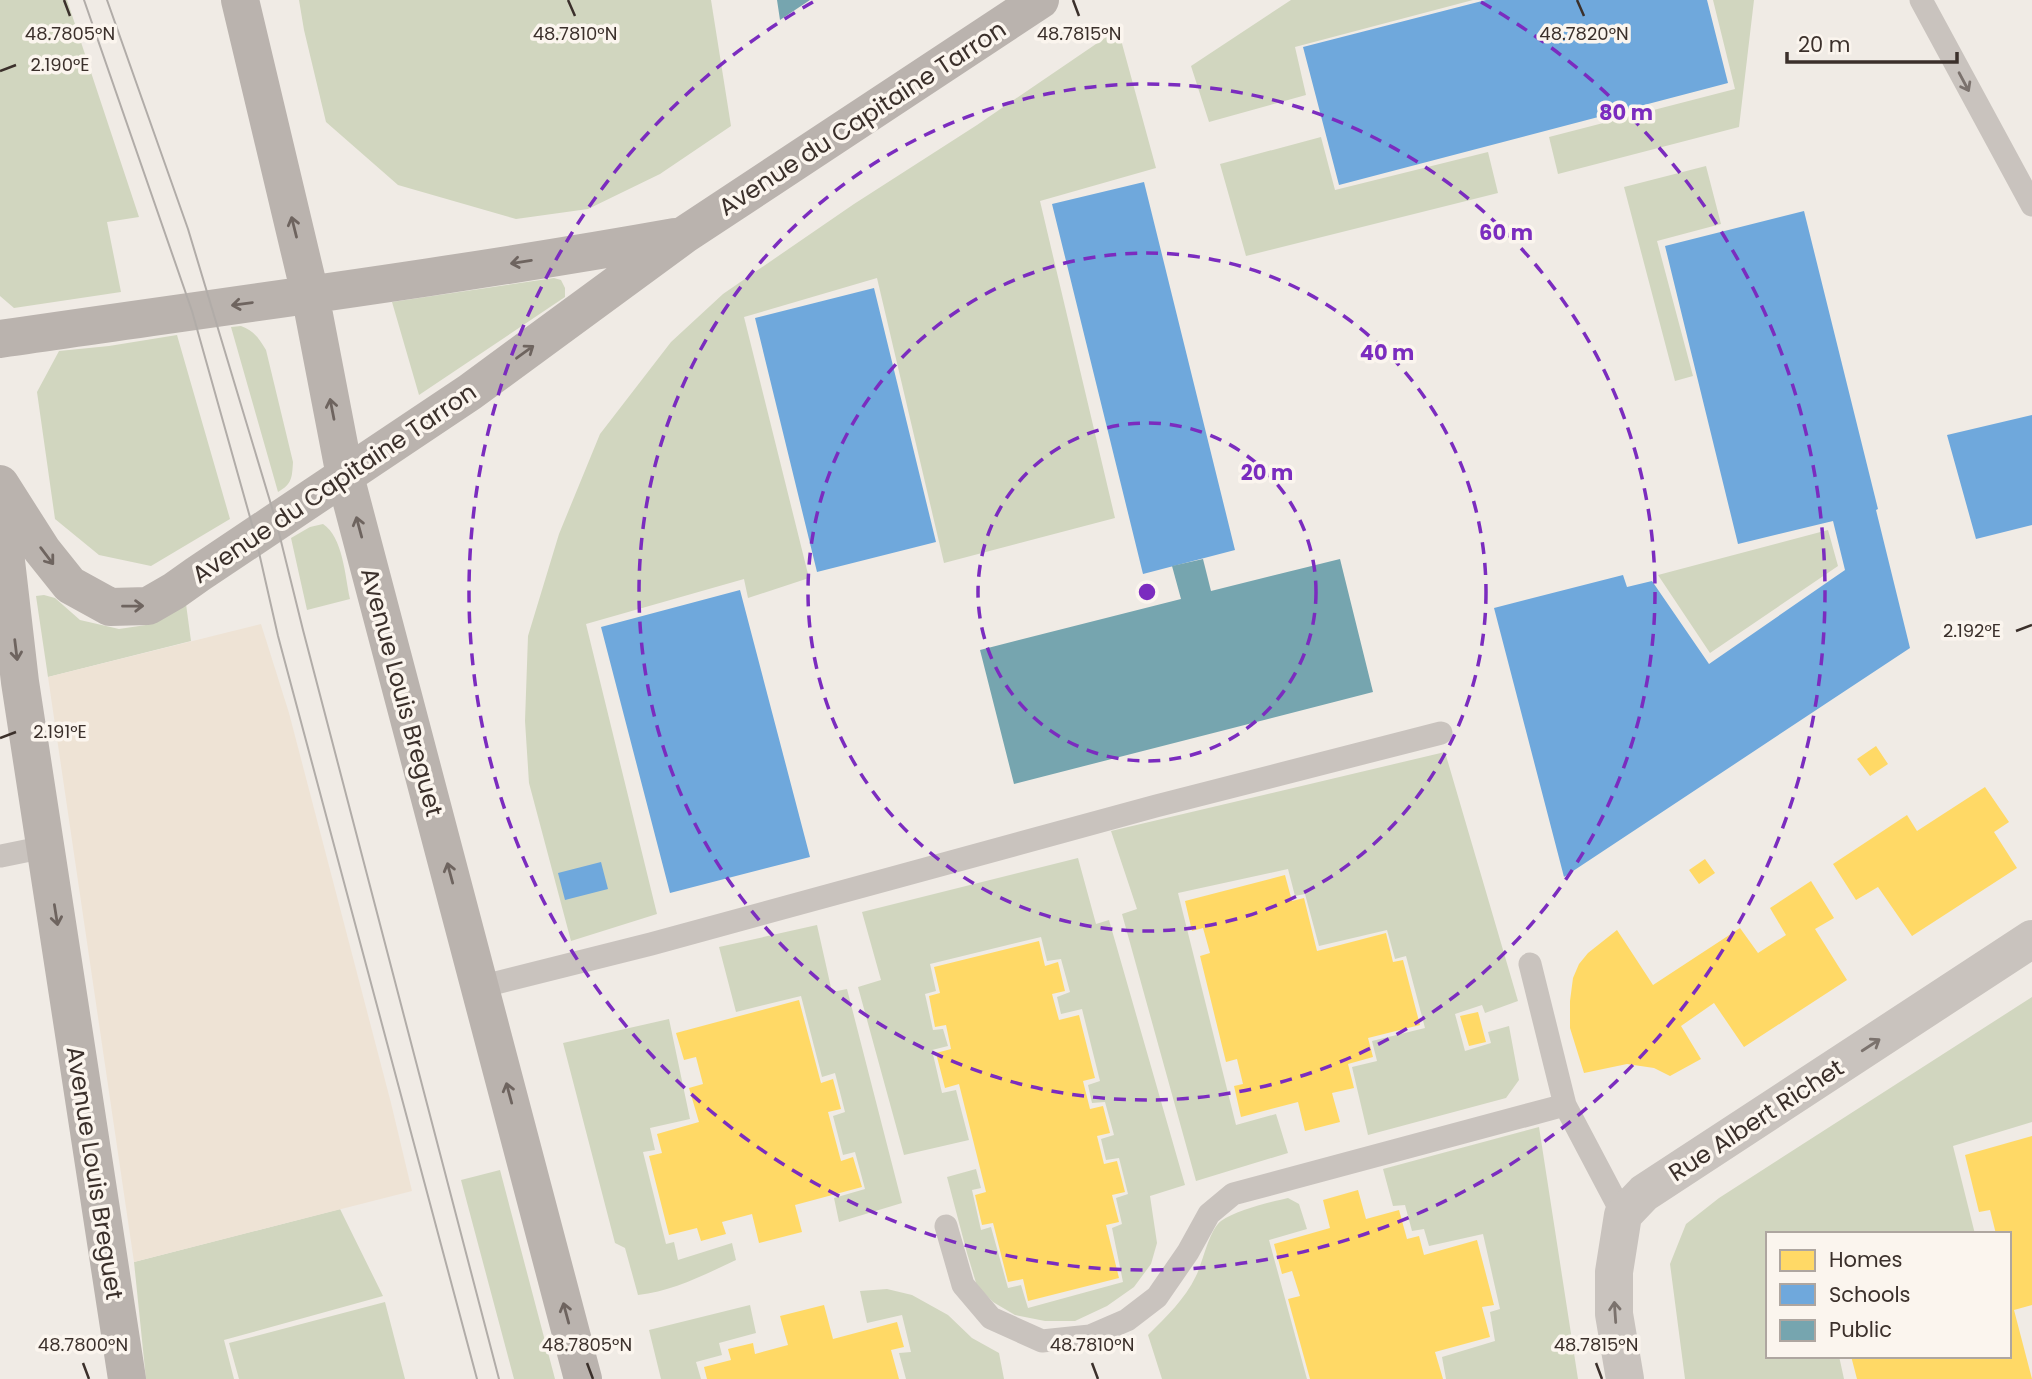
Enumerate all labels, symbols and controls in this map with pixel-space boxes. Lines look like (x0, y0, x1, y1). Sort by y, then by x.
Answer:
street label: Avenue du Capitaine Tarron (712, 12, 1012, 224)
text: 48.7805°N (25, 21, 115, 46)
text: 48.7810°N (533, 21, 617, 46)
text: 48.7815°N (1037, 21, 1121, 46)
text: 48.7820°N (1539, 21, 1629, 46)
scale bar (1787, 21, 1957, 65)
text: 20 m (1798, 30, 1851, 59)
text: 2.190°E (30, 52, 90, 77)
one-way arrow (1958, 71, 1972, 92)
text: 80 m (1599, 98, 1653, 127)
one-way arrow (287, 217, 300, 239)
text: 60 m (1479, 218, 1533, 247)
one-way arrow (510, 256, 533, 269)
one-way arrow (232, 297, 254, 310)
text: 40 m (1360, 338, 1414, 367)
one-way arrow (515, 345, 534, 359)
street label: Avenue du Capitaine Tarron (185, 375, 483, 591)
one-way arrow (325, 398, 339, 421)
text: 20 m (1241, 458, 1293, 487)
one-way arrow (352, 517, 365, 539)
one-way arrow (40, 546, 54, 565)
street label: Avenue Louis Breguet (353, 564, 451, 820)
centre of rings (1135, 580, 1159, 604)
one-way arrow (121, 599, 144, 613)
text: 2.192°E (1943, 618, 2001, 643)
one-way arrow (10, 638, 23, 661)
text: 2.191°E (33, 719, 87, 744)
one-way arrow (443, 862, 456, 885)
one-way arrow (49, 903, 62, 926)
one-way arrow (1860, 1037, 1880, 1051)
street label: Avenue Louis Breguet (59, 1044, 131, 1302)
street label: Rue Albert Richet (1662, 1051, 1850, 1189)
one-way arrow (501, 1082, 514, 1104)
legend (1766, 1232, 2011, 1358)
text: Homes (1829, 1245, 1903, 1274)
text: Schools (1829, 1280, 1911, 1309)
one-way arrow (1608, 1301, 1621, 1324)
one-way arrow (558, 1302, 571, 1324)
text: Public (1829, 1315, 1892, 1344)
text: 48.7800°N (38, 1332, 128, 1357)
text: 48.7805°N (542, 1332, 632, 1357)
text: 48.7810°N (1050, 1332, 1134, 1357)
text: 48.7815°N (1554, 1332, 1638, 1357)

